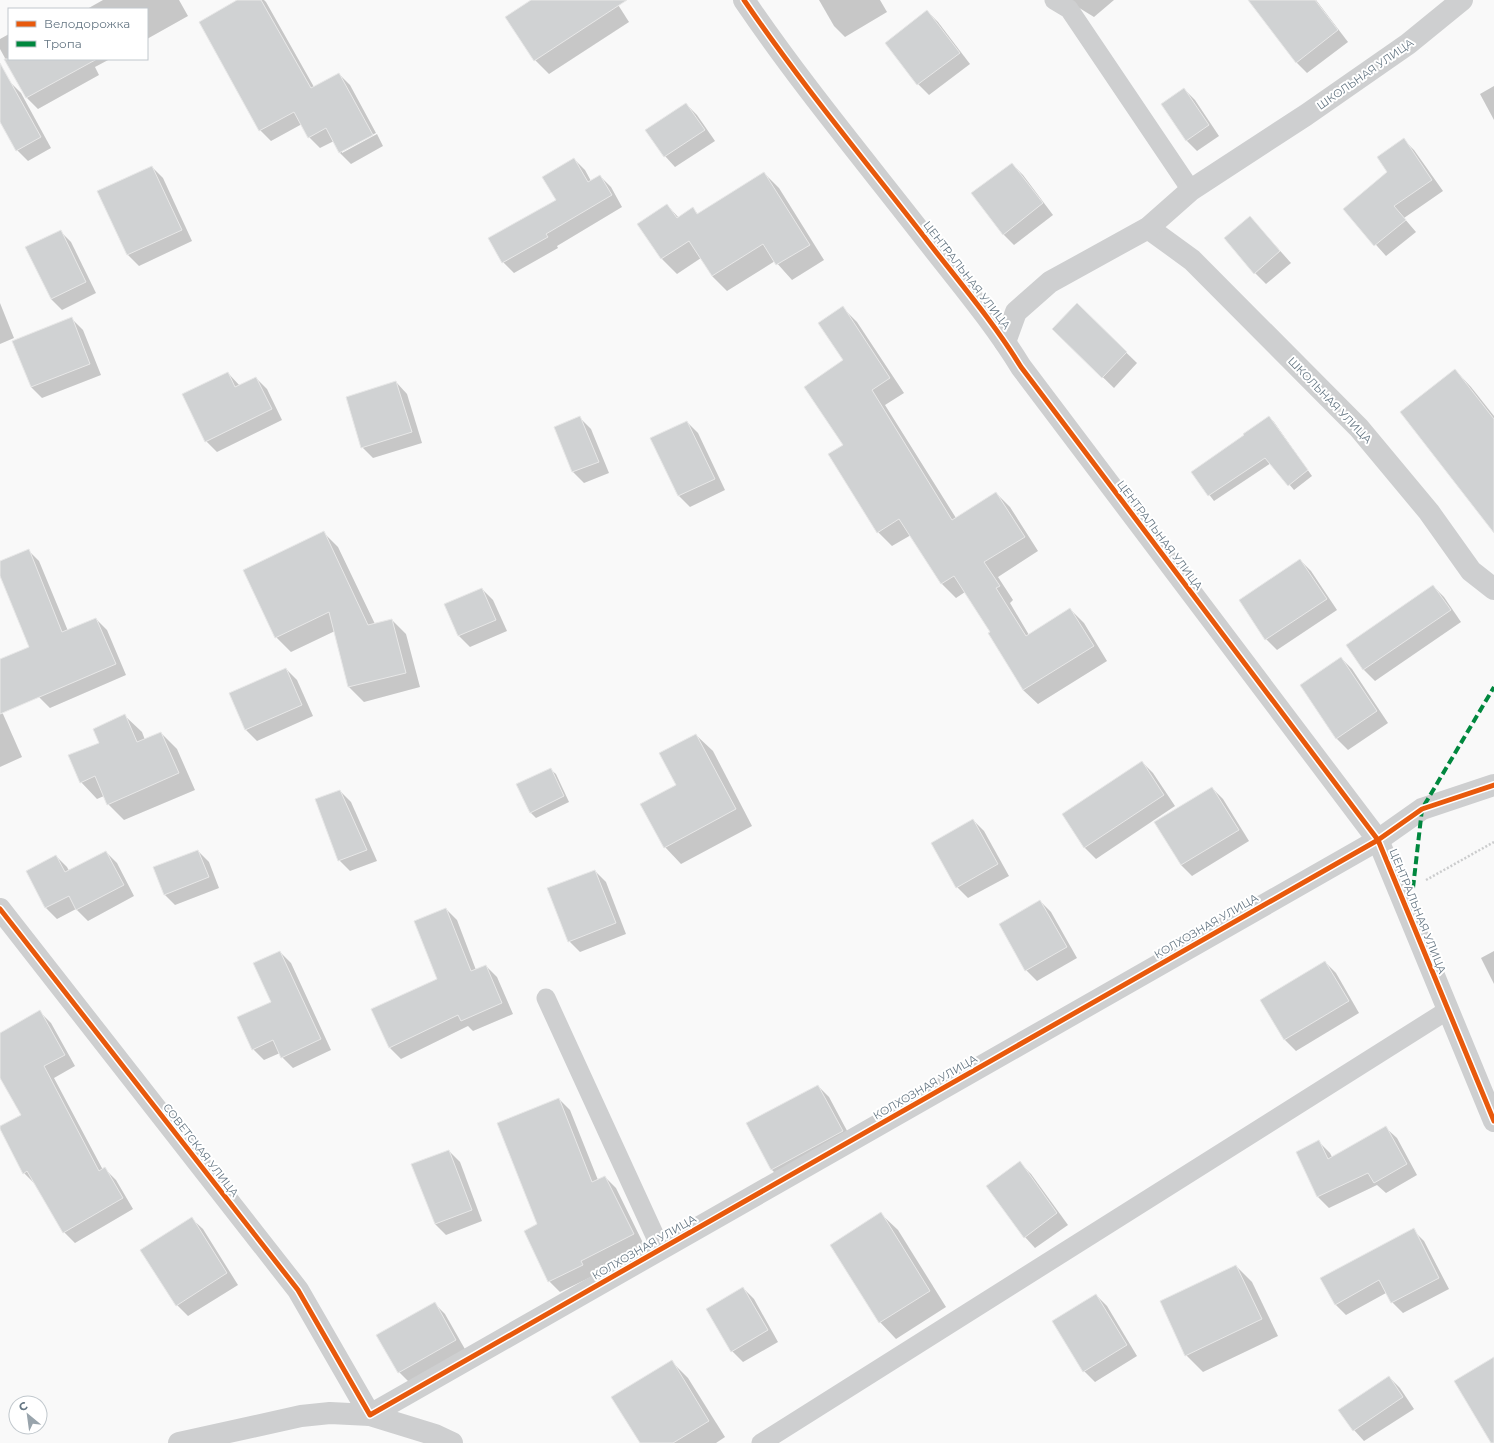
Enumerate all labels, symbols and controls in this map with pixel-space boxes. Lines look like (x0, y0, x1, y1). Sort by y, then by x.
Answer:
legend (8, 8, 148, 60)
text: Велодорожка (44, 16, 130, 31)
street label: ШКОЛЬНАЯ УЛИЦА (1314, 35, 1417, 113)
text: Тропа (44, 36, 82, 51)
street label: ЦЕНТРАЛЬНАЯ УЛИЦА (920, 218, 1014, 333)
street label: ШКОЛЬНАЯ УЛИЦА (1285, 354, 1376, 447)
street label: ЦЕНТРАЛЬНАЯ УЛИЦА (1114, 477, 1206, 593)
street label: ЦЕНТРАЛЬНАЯ УЛИЦА (1386, 846, 1450, 976)
street label: КОЛХОЗНАЯ УЛИЦА (1151, 890, 1261, 962)
street label: КОЛХОЗНАЯ УЛИЦА (870, 1051, 980, 1123)
street label: СОВЕТСКАЯ УЛИЦА (160, 1100, 242, 1200)
street label: КОЛХОЗНАЯ УЛИЦА (589, 1211, 699, 1283)
north arrow (8, 1395, 48, 1435)
text: С (16, 1398, 30, 1414)

